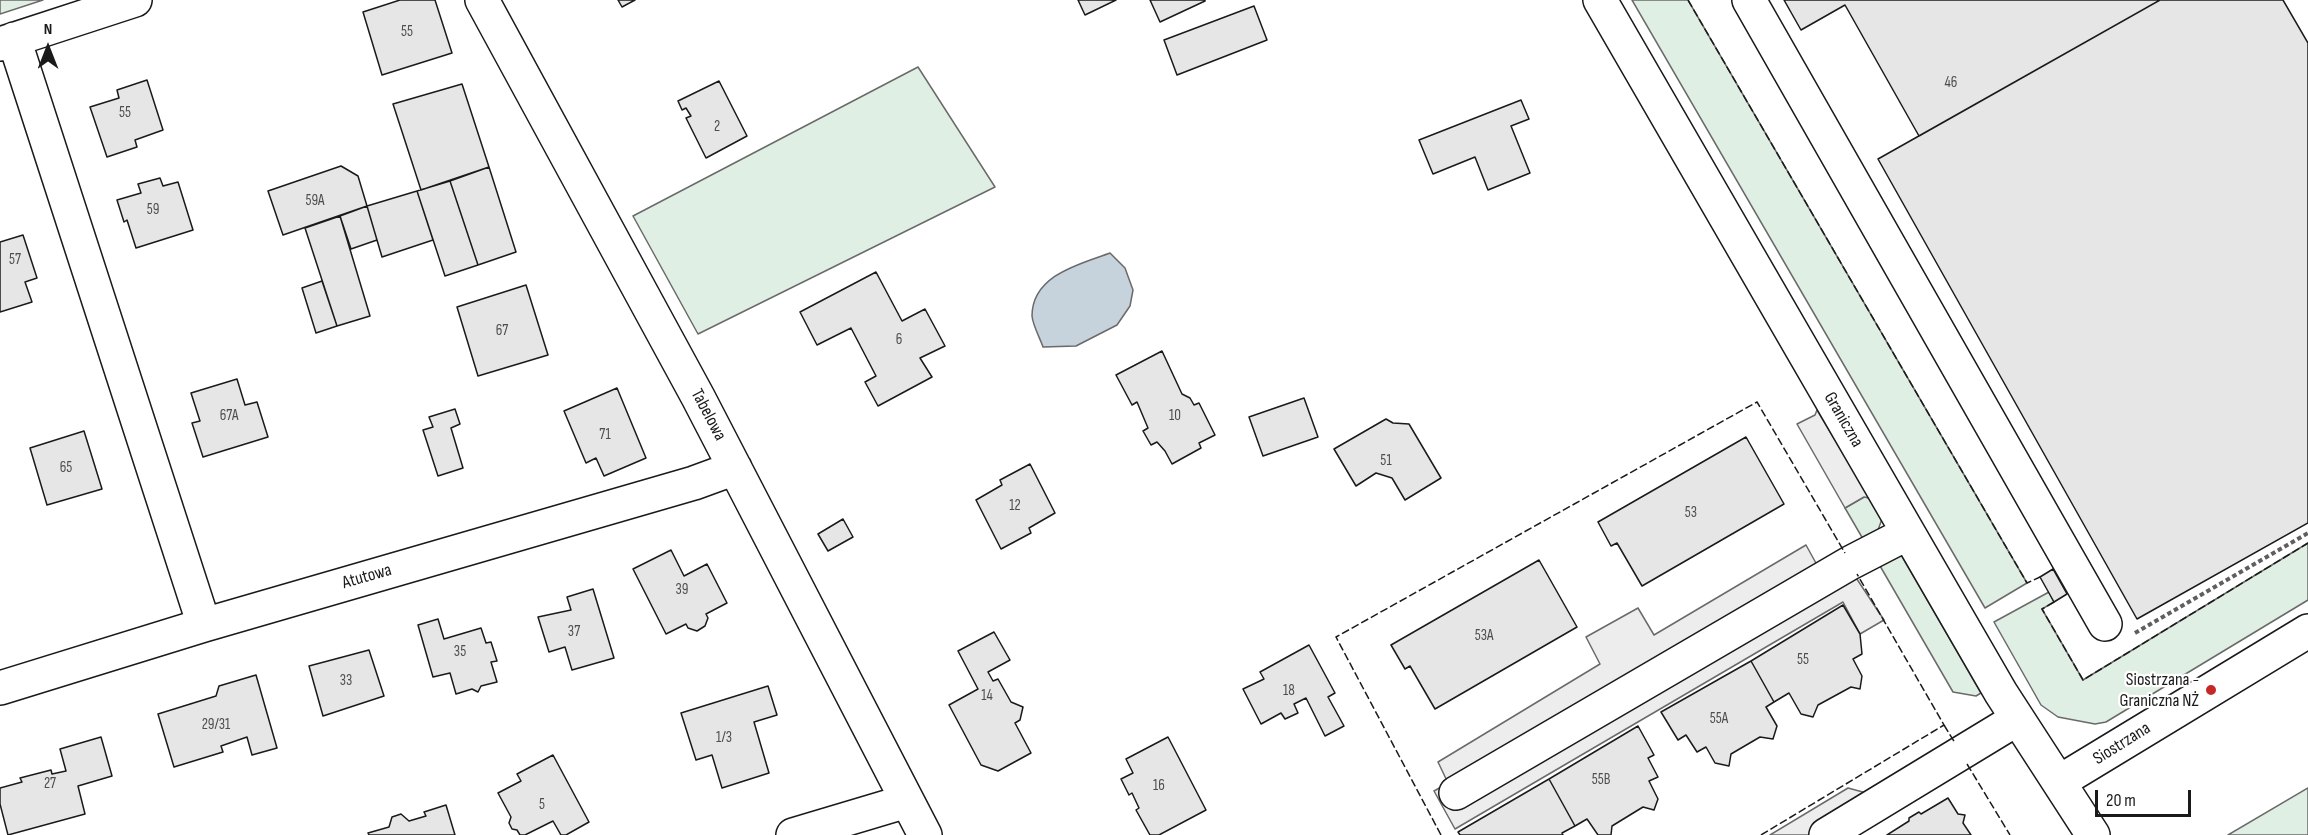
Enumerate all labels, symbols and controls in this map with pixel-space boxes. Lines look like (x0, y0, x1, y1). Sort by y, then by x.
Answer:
north arrow (18, 18, 78, 78)
text: N (44, 20, 52, 39)
house number: 55 (401, 23, 413, 41)
house number: 46 (1945, 74, 1957, 92)
house number: 55 (119, 104, 131, 122)
house number: 2 (714, 118, 720, 136)
house number: 59A (305, 192, 325, 210)
house number: 59 (147, 201, 159, 219)
house number: 57 (9, 251, 21, 269)
house number: 67 (496, 322, 508, 340)
house number: 6 (896, 331, 902, 349)
street label: Tabelowa (685, 386, 731, 444)
street label: Graniczna (1819, 389, 1867, 451)
house number: 67A (220, 407, 238, 425)
house number: 10 (1169, 407, 1181, 425)
house number: 71 (599, 426, 611, 444)
house number: 51 (1380, 452, 1392, 470)
house number: 65 (60, 459, 72, 477)
house number: 12 (1009, 497, 1021, 515)
house number: 53 (1685, 504, 1697, 522)
street label: Atutowa (340, 560, 394, 594)
house number: 39 (676, 581, 688, 599)
house number: 37 (568, 623, 580, 641)
house number: 53A (1475, 627, 1493, 645)
house number: 35 (454, 643, 466, 661)
house number: 55 (1797, 651, 1809, 669)
place label: Siostrzana - Graniczna NŻ (2119, 669, 2199, 712)
house number: 33 (340, 672, 352, 690)
house number: 18 (1283, 682, 1295, 700)
marker: Siostrzana - Graniczna NŻ (2204, 683, 2218, 697)
house number: 14 (981, 687, 993, 705)
house number: 55A (1710, 710, 1728, 728)
house number: 29/31 (202, 716, 230, 734)
street label: Siostrzana (2089, 718, 2155, 770)
house number: 1/3 (716, 729, 732, 747)
house number: 55B (1592, 771, 1610, 789)
house number: 27 (44, 775, 56, 793)
house number: 16 (1153, 777, 1165, 795)
scale bar (2098, 778, 2194, 816)
text: 20 m (2106, 790, 2136, 811)
house number: 5 (539, 796, 545, 814)

